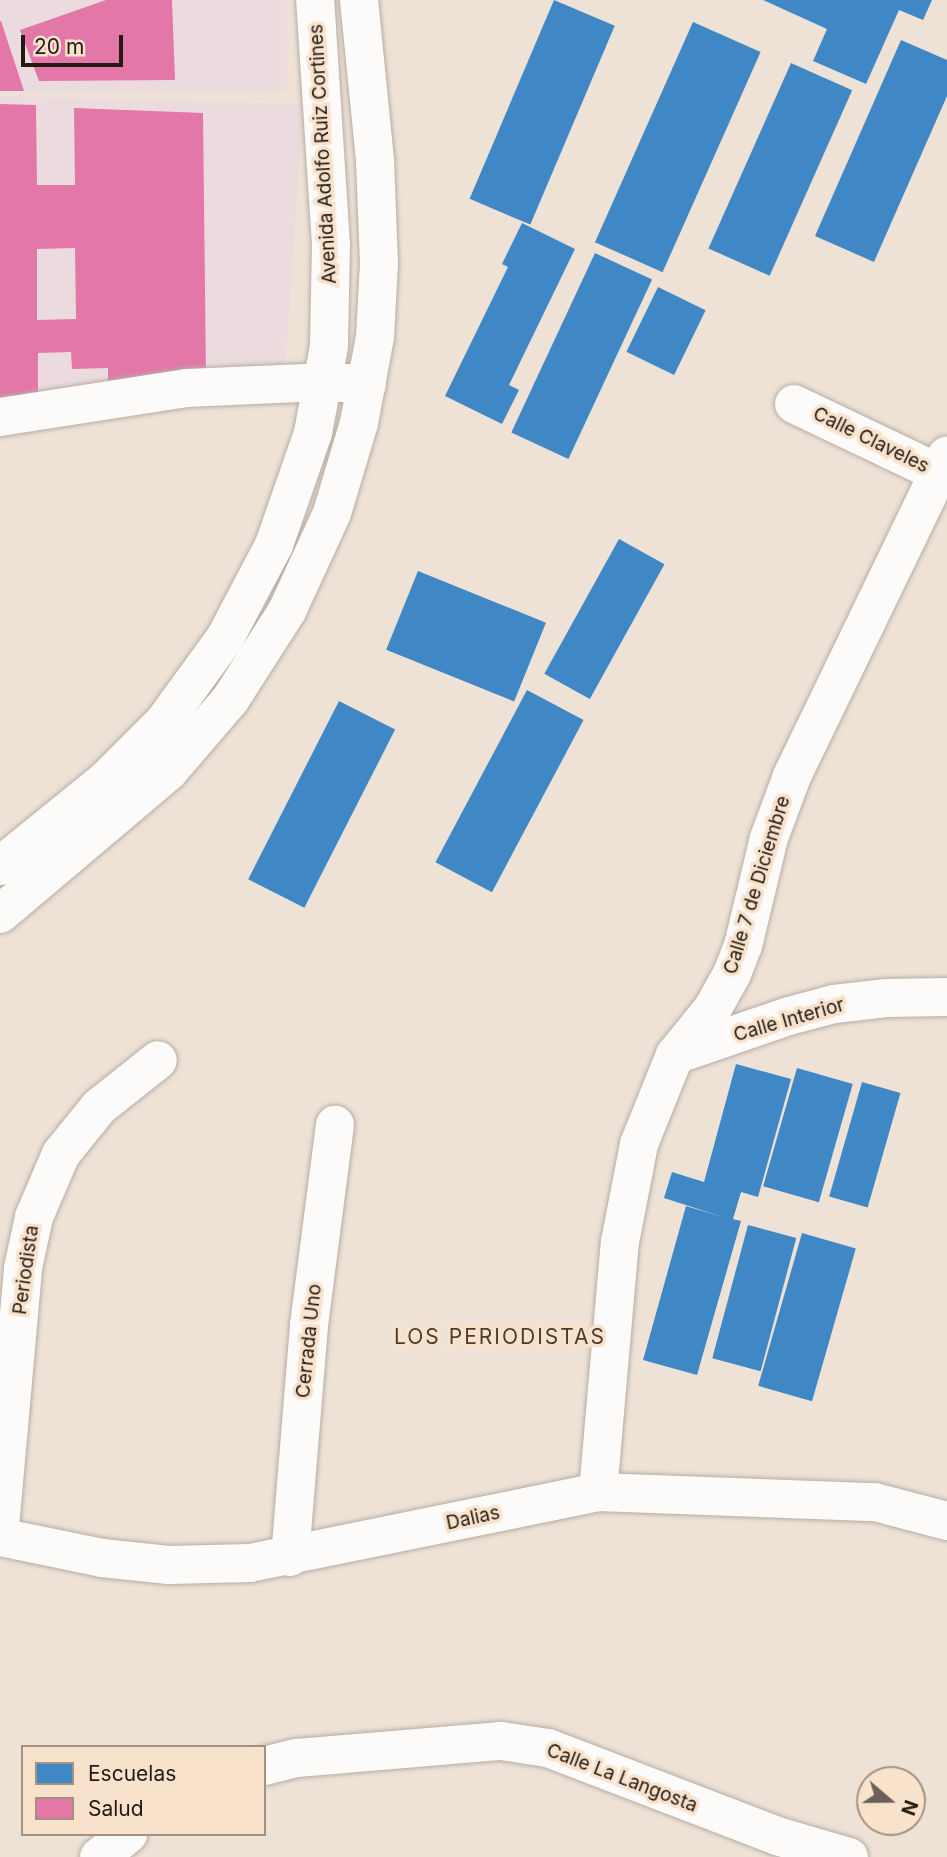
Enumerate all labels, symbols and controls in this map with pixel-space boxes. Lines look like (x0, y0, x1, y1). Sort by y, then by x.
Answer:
scale bar (24, 21, 126, 65)
street label: Avenida Adolfo Ruiz Cortines (305, 23, 341, 285)
text: 20 m (34, 34, 84, 59)
street label: Calle Claveles (809, 402, 933, 478)
street label: Calle 7 de Diciembre (719, 793, 795, 977)
street label: Calle Interior (731, 993, 847, 1047)
street label: Periodista (8, 1224, 44, 1316)
street label: Cerrada Uno (292, 1283, 326, 1399)
district label: LOS PERIODISTAS (396, 1324, 604, 1350)
street label: Dalias (444, 1501, 502, 1535)
street label: Calle La Langosta (543, 1739, 701, 1817)
legend (21, 1745, 266, 1836)
text: Escuelas (88, 1761, 176, 1786)
north arrow (856, 1766, 926, 1836)
text: Salud (88, 1796, 144, 1821)
text: N (896, 1797, 923, 1818)

